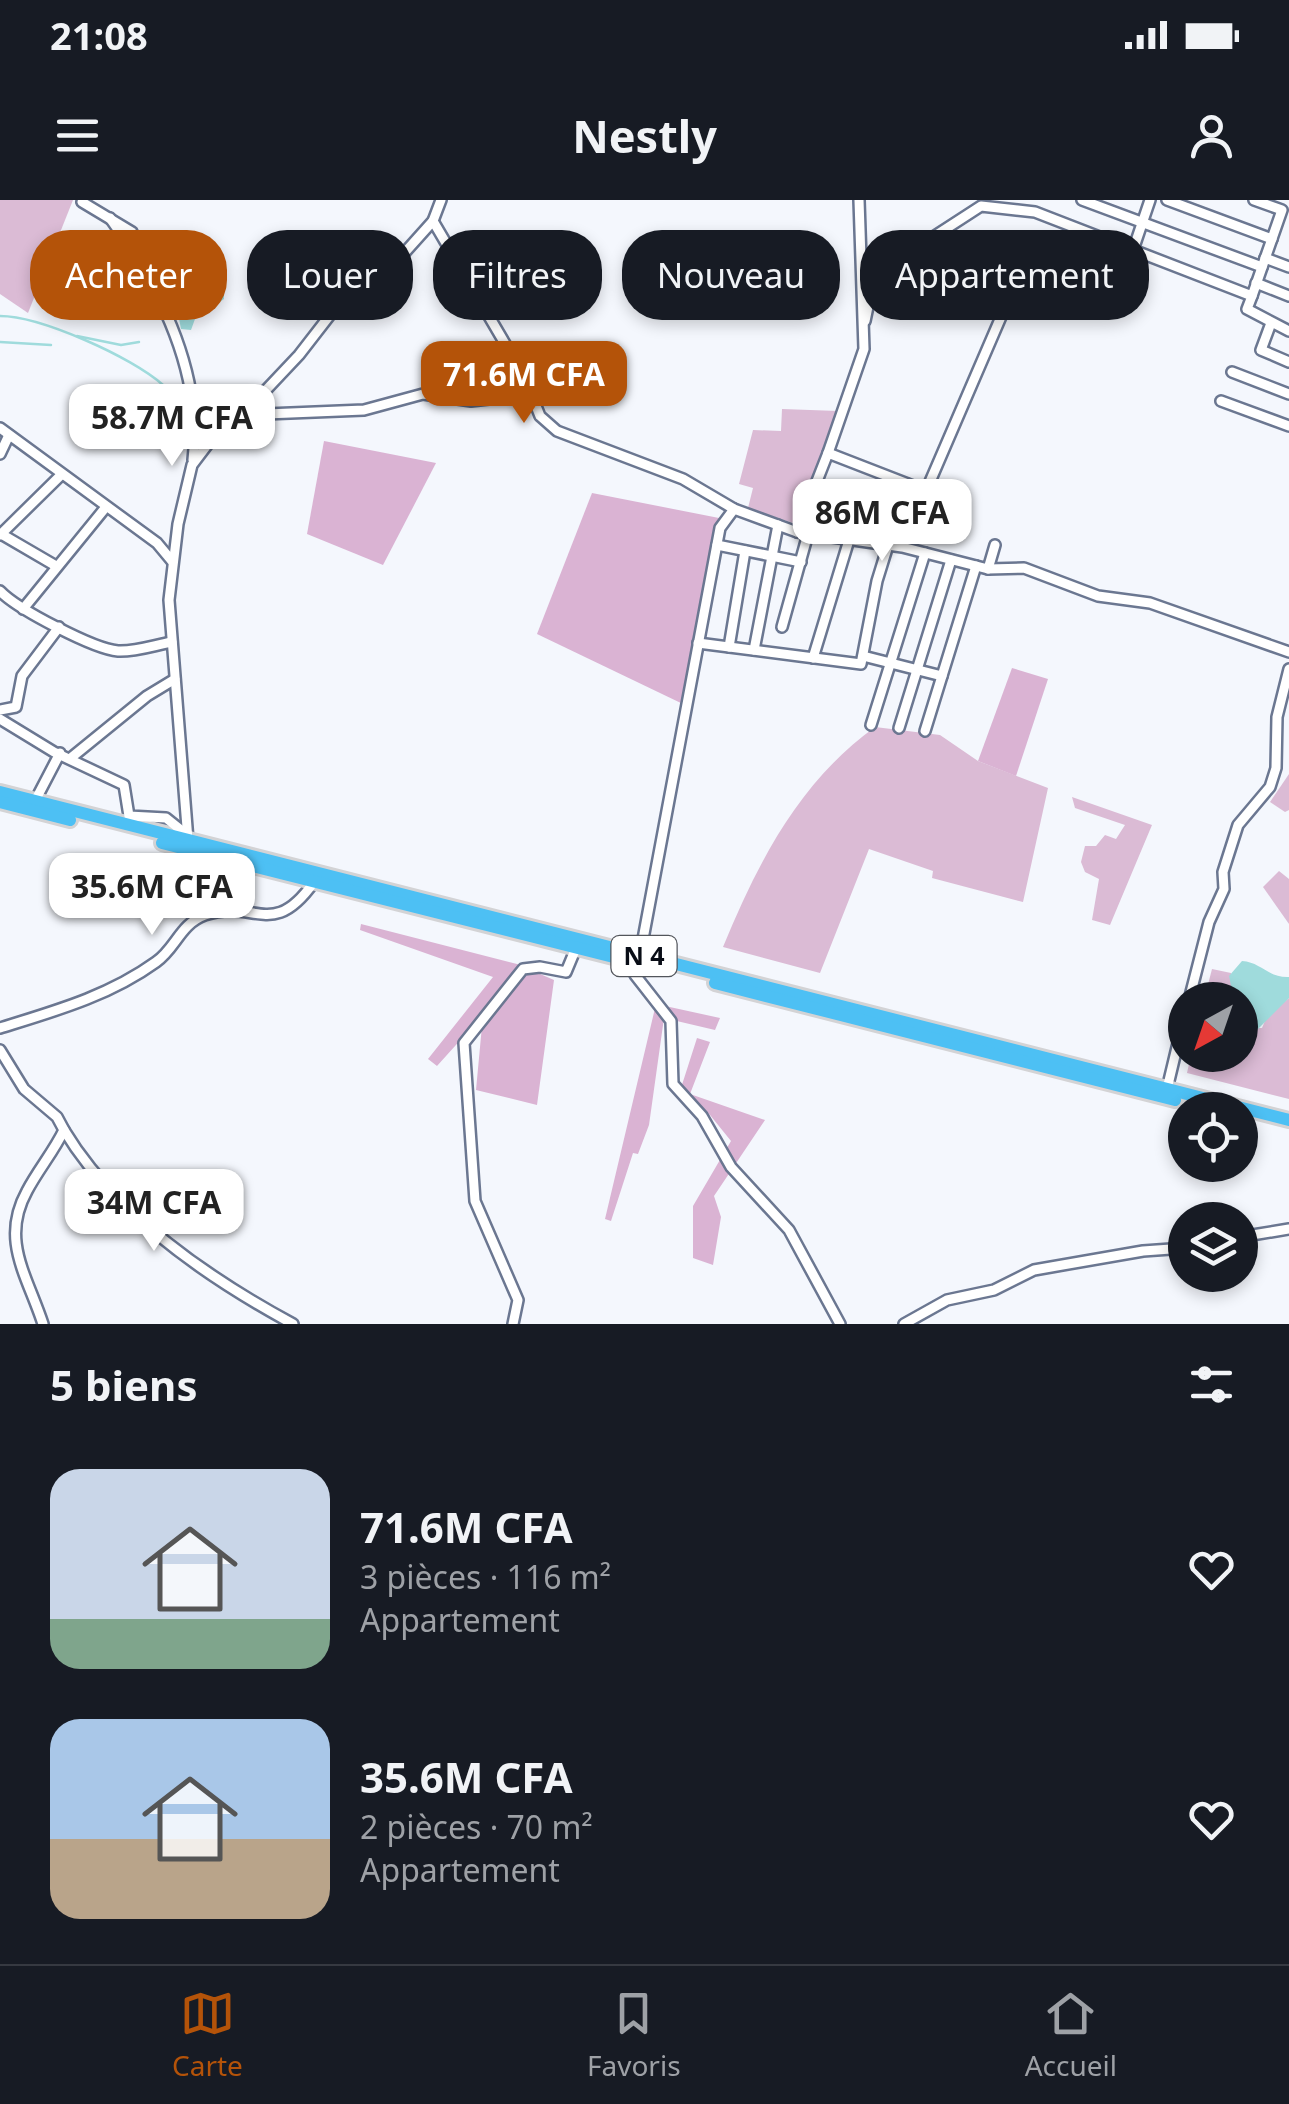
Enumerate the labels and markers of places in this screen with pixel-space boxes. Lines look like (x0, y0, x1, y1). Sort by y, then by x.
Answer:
pin: 71.6M CFA (410, 341, 638, 426)
pin: 58.7M CFA (58, 384, 286, 469)
pin: 86M CFA (790, 479, 974, 564)
pin: 35.6M CFA (38, 853, 266, 938)
pin: 34M CFA (62, 1169, 246, 1254)

